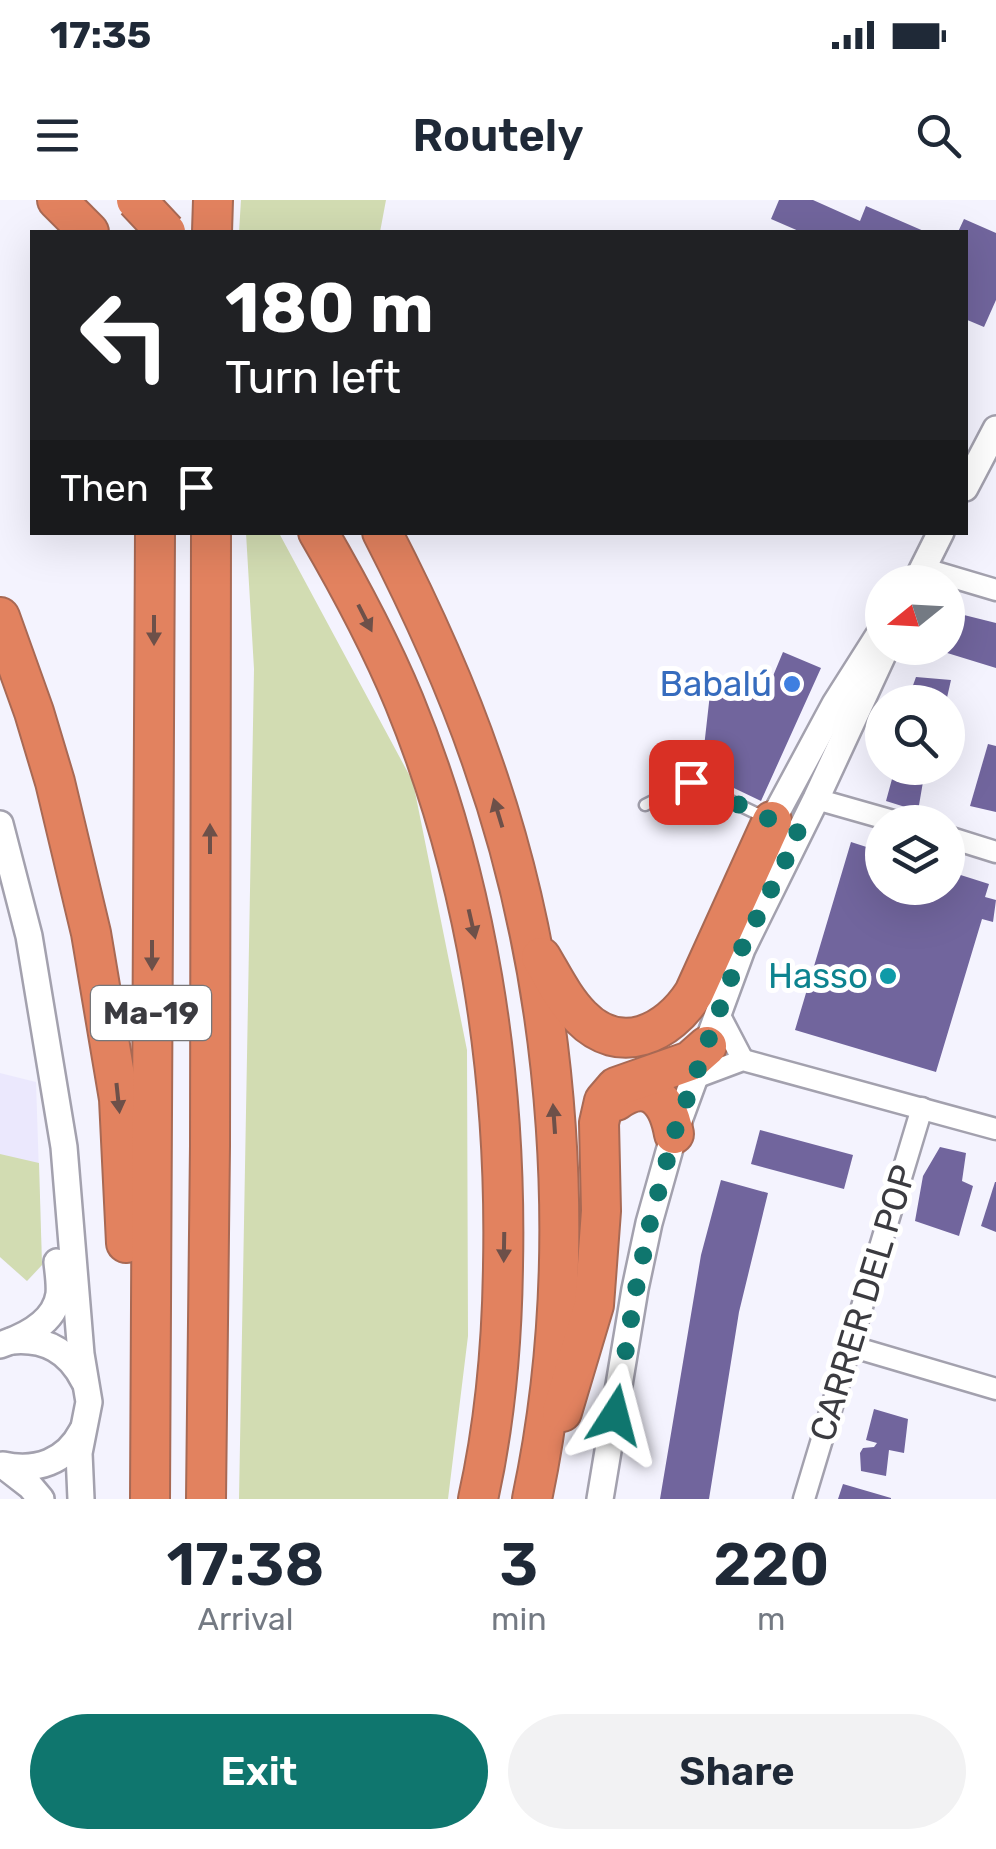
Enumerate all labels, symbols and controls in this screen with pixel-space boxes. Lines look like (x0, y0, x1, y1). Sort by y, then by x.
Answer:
text: 17:35 (50, 12, 151, 58)
icon: menu (30, 108, 85, 163)
icon: search (911, 108, 966, 163)
text: Routely (412, 109, 584, 162)
text: 180 m (225, 267, 434, 350)
icon: left (60, 270, 190, 400)
text: Turn left (225, 351, 401, 404)
icon: arrive (169, 460, 224, 515)
text: Then (60, 465, 149, 511)
north arrow (865, 565, 965, 665)
map controls (865, 565, 965, 905)
one-way arrow (356, 604, 373, 633)
one-way arrow (146, 614, 162, 646)
place label: Babalú (660, 663, 772, 705)
marker: Babalú (781, 673, 803, 695)
button: search (865, 685, 965, 785)
pin (649, 740, 734, 825)
icon: arrive (664, 755, 719, 810)
one-way arrow (490, 797, 505, 827)
button: layers (865, 805, 965, 905)
one-way arrow (202, 822, 218, 854)
one-way arrow (465, 909, 480, 940)
one-way arrow (144, 939, 160, 971)
place label: Hasso (768, 955, 868, 997)
marker: Hasso (877, 965, 899, 987)
road number: Ma-19 (91, 986, 211, 1040)
one-way arrow (111, 1083, 127, 1115)
one-way arrow (546, 1103, 562, 1134)
street label: CARRER DEL POP (801, 1160, 925, 1446)
one-way arrow (495, 1231, 511, 1263)
position arrow (563, 1363, 667, 1467)
text: 17:38 (167, 1529, 324, 1600)
text: 3 (499, 1529, 538, 1600)
text: 220 (713, 1529, 829, 1600)
text: Arrival (197, 1600, 294, 1638)
text: min (491, 1600, 547, 1638)
text: m (757, 1600, 786, 1638)
button: Exit (30, 1714, 488, 1829)
button: Share (508, 1714, 966, 1829)

